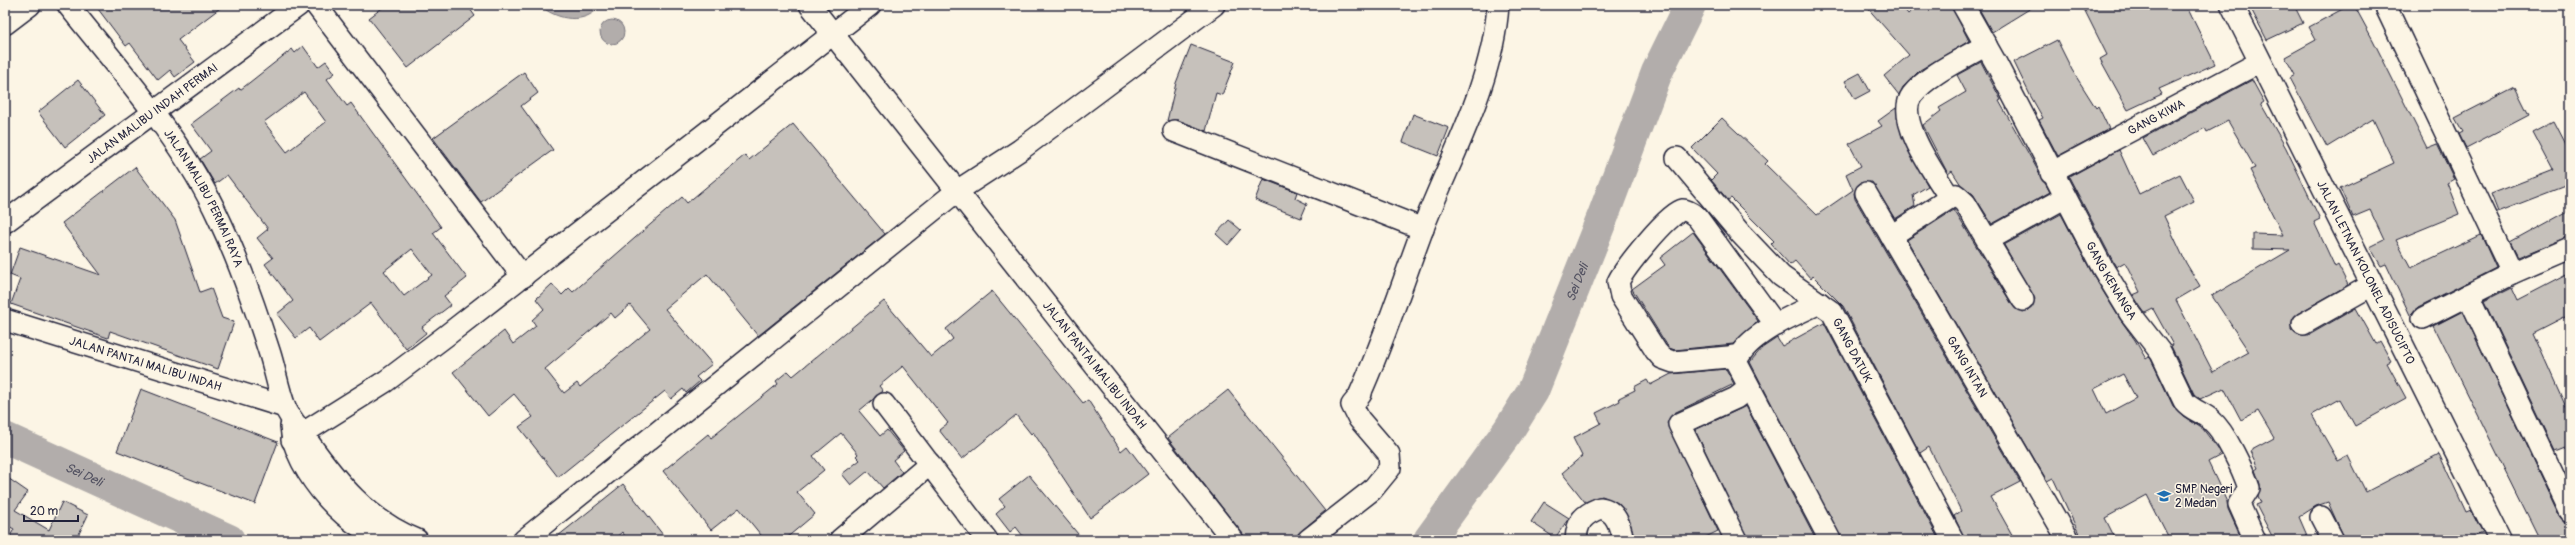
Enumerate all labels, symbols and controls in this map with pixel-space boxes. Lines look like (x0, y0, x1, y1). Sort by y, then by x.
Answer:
street label: JALAN MALIBU INDAH PERMAI (84, 60, 221, 167)
street label: GANG KIWA (2125, 96, 2188, 139)
street label: JALAN MALIBU PERMAI RAYA (160, 126, 246, 270)
street label: JALAN LETNAN KOLONEL ADISUCIPTO (2313, 178, 2418, 367)
street label: GANG KENANGA (2082, 239, 2140, 323)
water label: Sei Deli (1563, 259, 1593, 304)
street label: JALAN PANTAI MALIBU INDAH (1039, 298, 1150, 433)
street label: GANG DATUK (1829, 316, 1875, 385)
street label: JALAN PANTAI MALIBU INDAH (67, 333, 224, 395)
street label: GANG INTAN (1943, 334, 1990, 400)
water label: Sei Deli (63, 460, 107, 491)
place label: SMP Negeri 2 Medan (2175, 482, 2232, 511)
school or university icon: SMP Negeri 2 Medan (2156, 488, 2172, 504)
scale bar (24, 497, 78, 523)
text: 20 m (30, 504, 59, 519)

